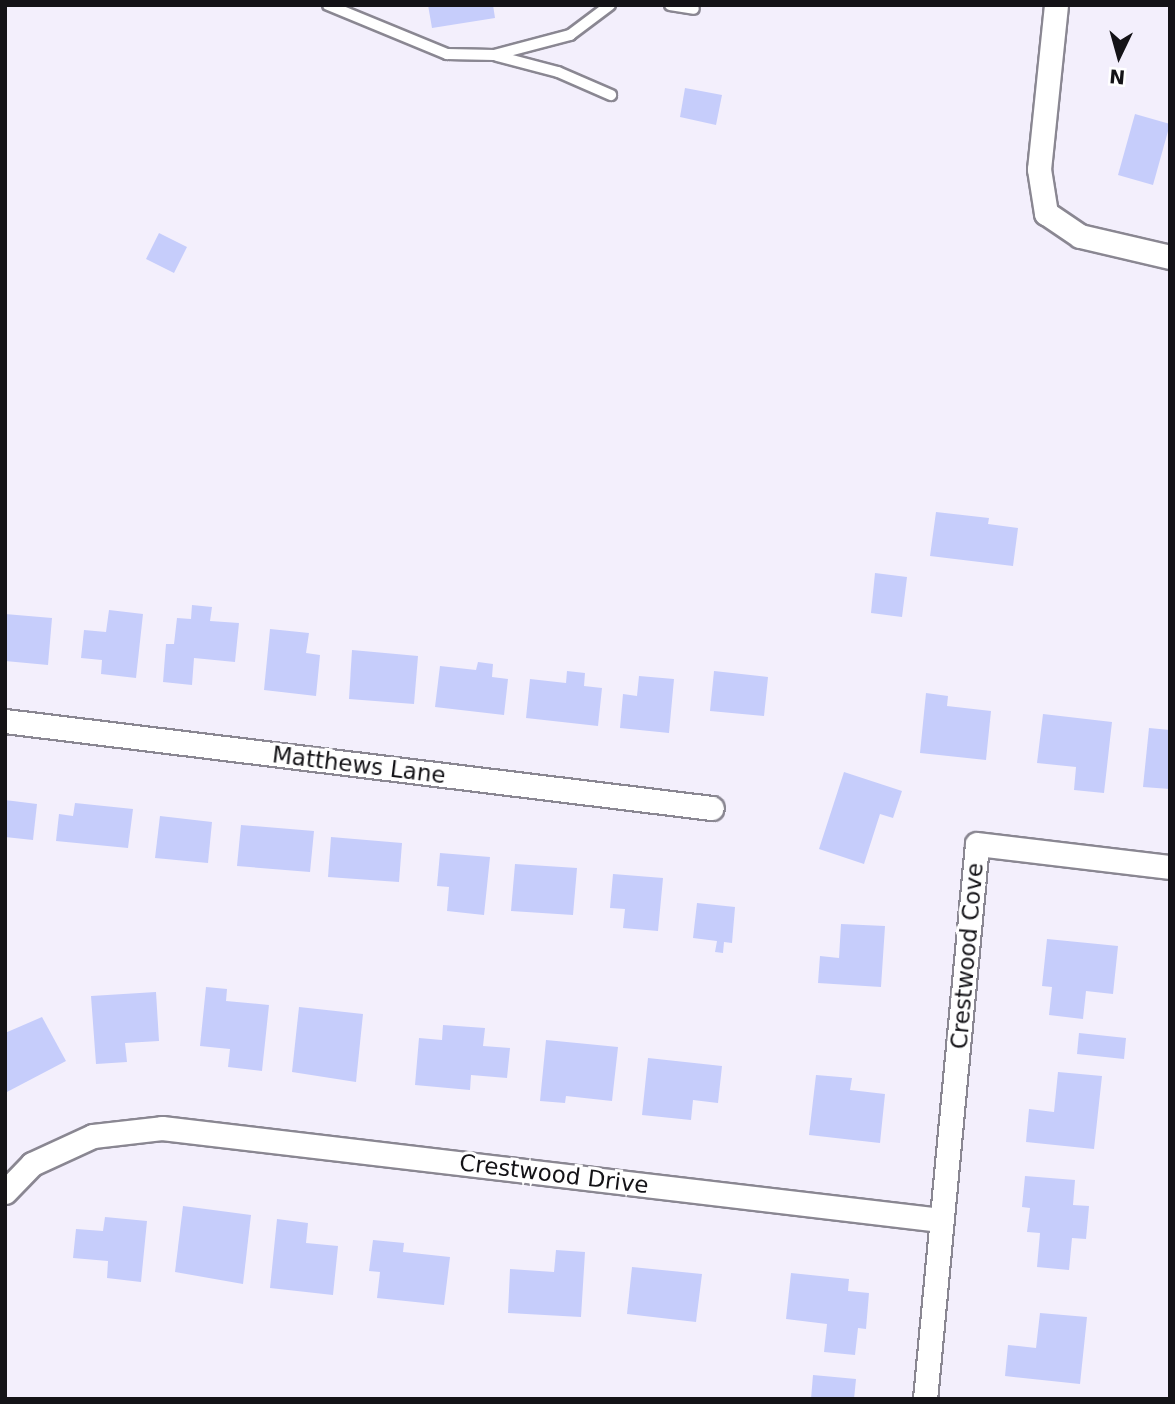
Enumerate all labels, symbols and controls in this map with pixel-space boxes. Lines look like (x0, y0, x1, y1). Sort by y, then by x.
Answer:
north arrow (1084, 21, 1154, 91)
text: N (1108, 65, 1126, 89)
street label: Matthews Lane (271, 741, 447, 789)
street label: Crestwood Cove (945, 862, 989, 1050)
street label: Crestwood Drive (458, 1149, 650, 1199)

